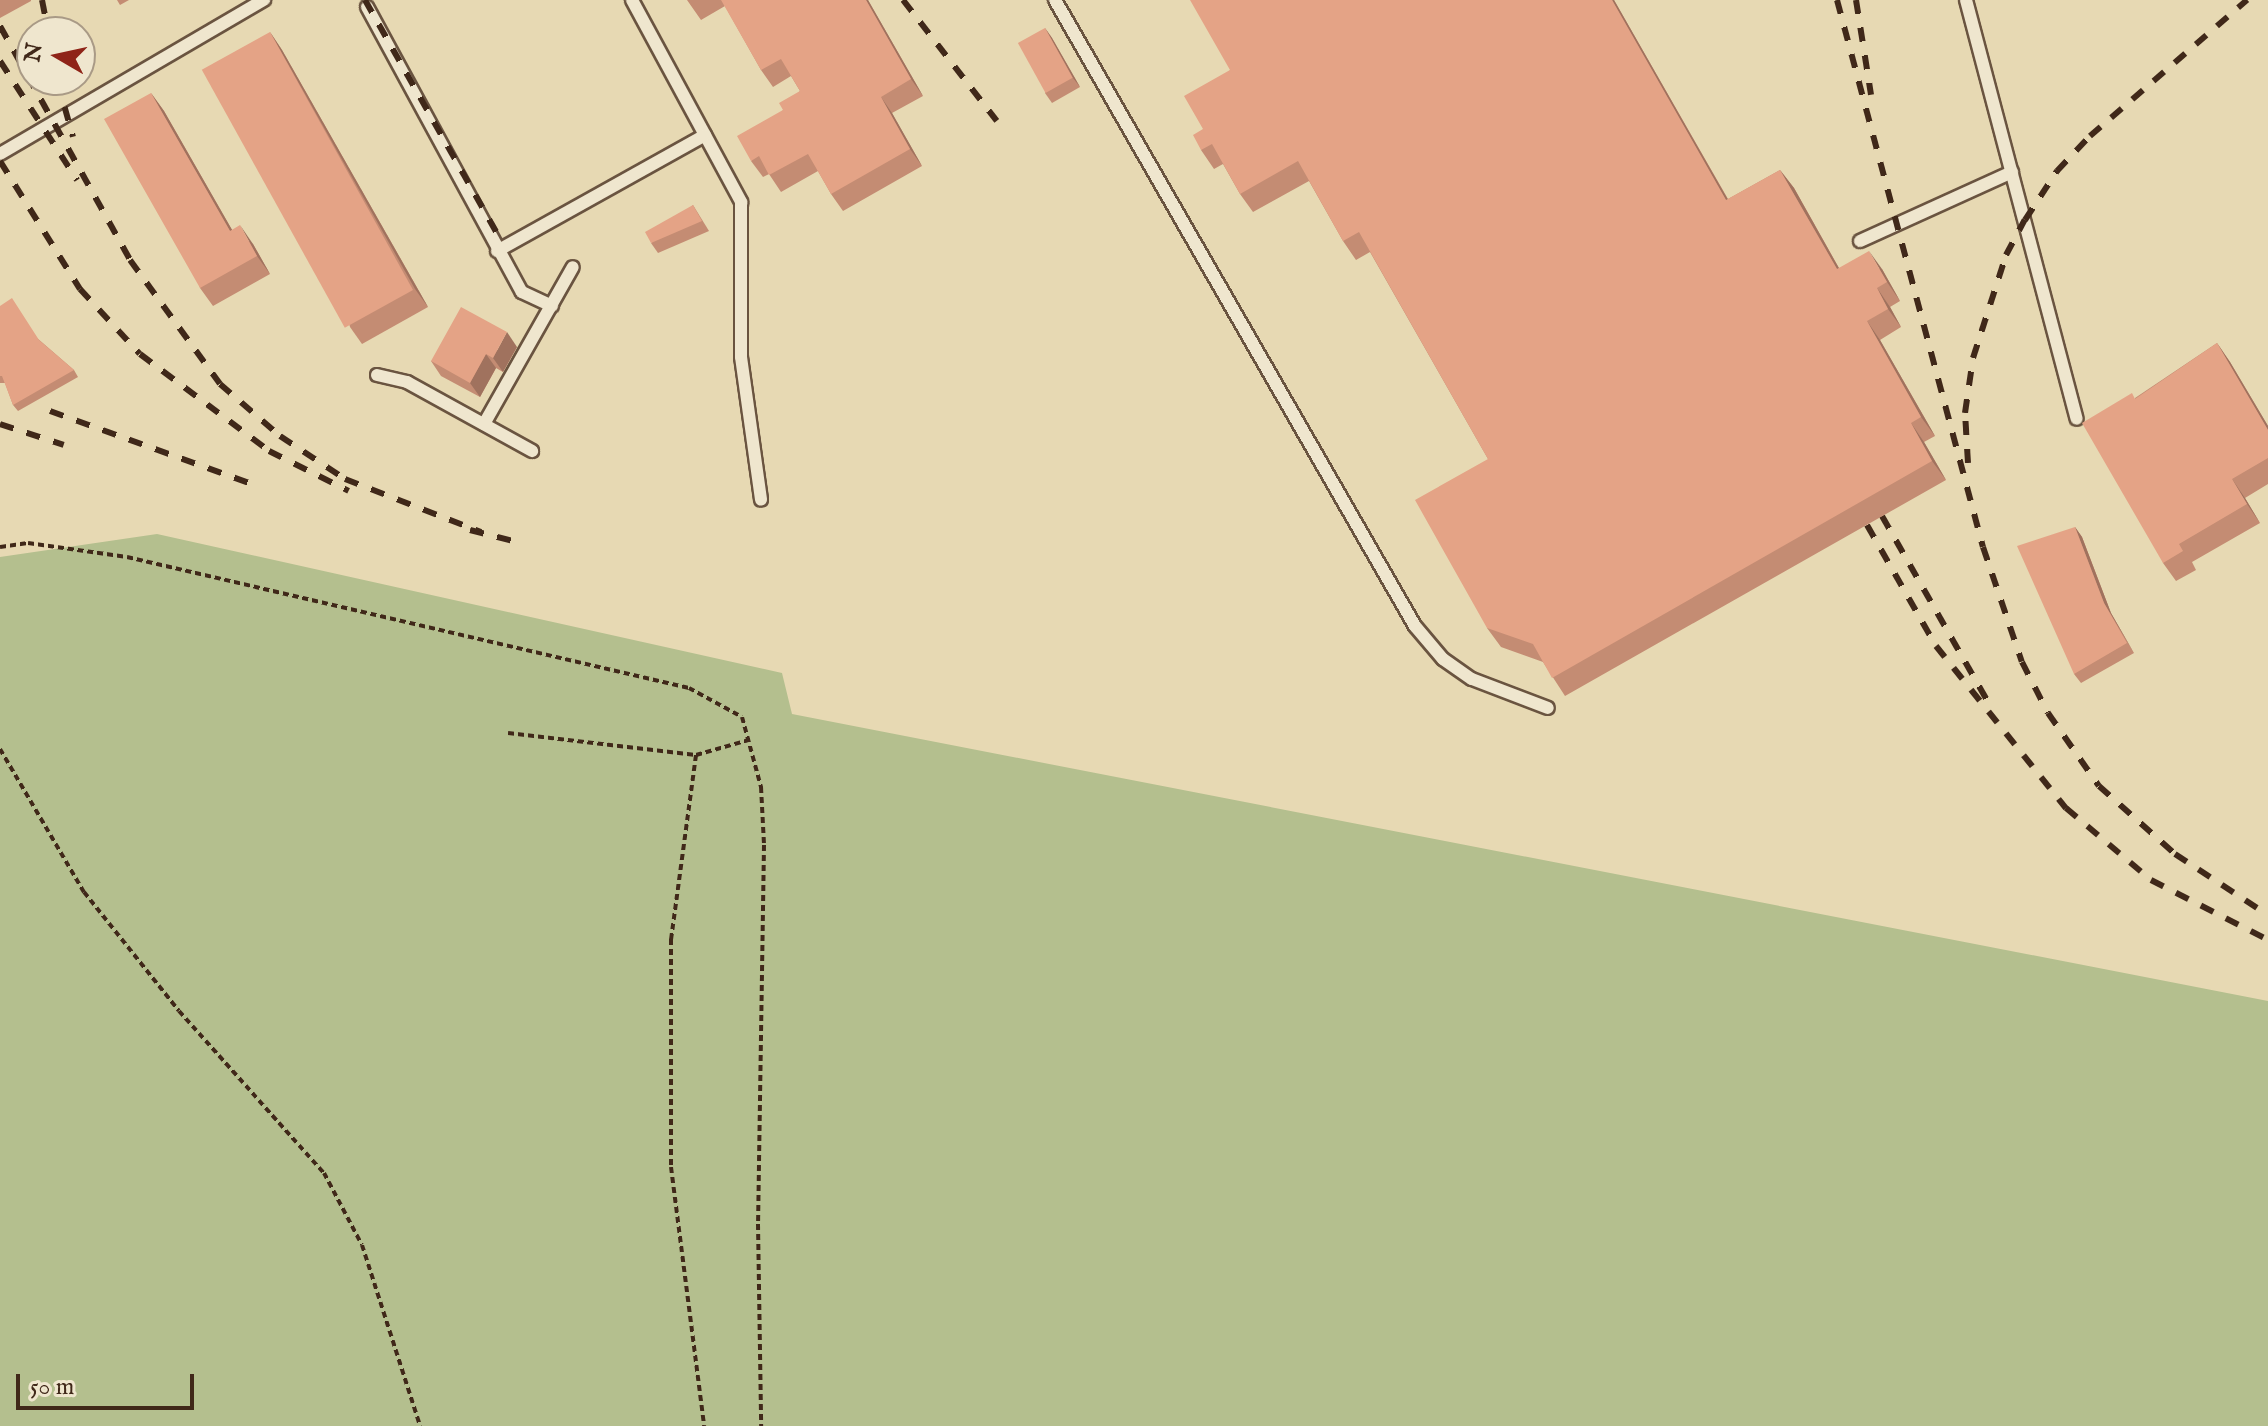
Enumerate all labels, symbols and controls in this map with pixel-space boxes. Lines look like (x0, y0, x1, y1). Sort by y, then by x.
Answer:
north arrow (16, 16, 96, 96)
text: N (19, 41, 50, 64)
scale bar (20, 1358, 198, 1408)
text: 50 m (30, 1372, 74, 1403)

